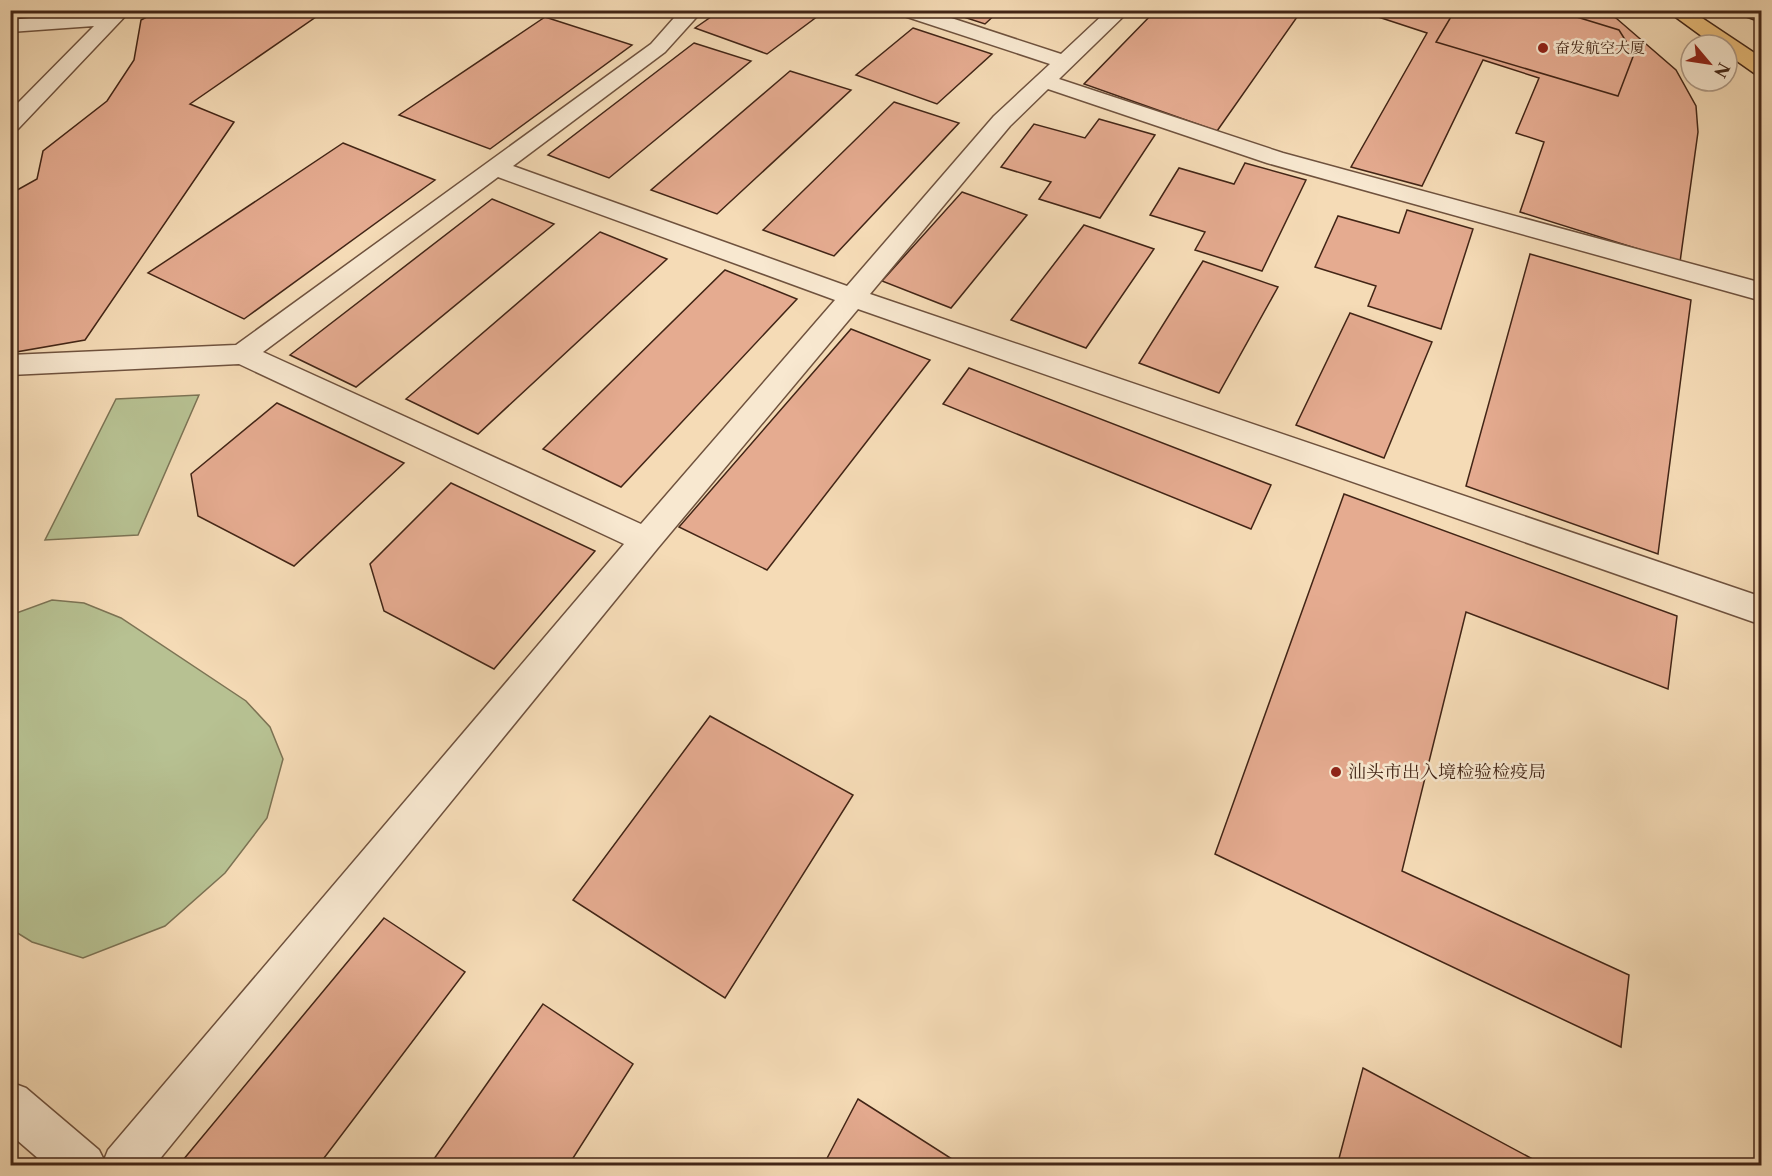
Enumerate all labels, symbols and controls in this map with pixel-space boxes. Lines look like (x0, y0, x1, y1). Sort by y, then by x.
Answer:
north arrow (1679, 33, 1739, 93)
place label: 奋发航空大厦 (1555, 38, 1645, 57)
marker: 奋发航空大厦 (1536, 41, 1550, 55)
text: N (1710, 59, 1734, 81)
place label: 汕头市出入境检验检疫局 (1348, 761, 1546, 783)
marker: 汕头市出入境检验检疫局 (1329, 765, 1343, 779)

